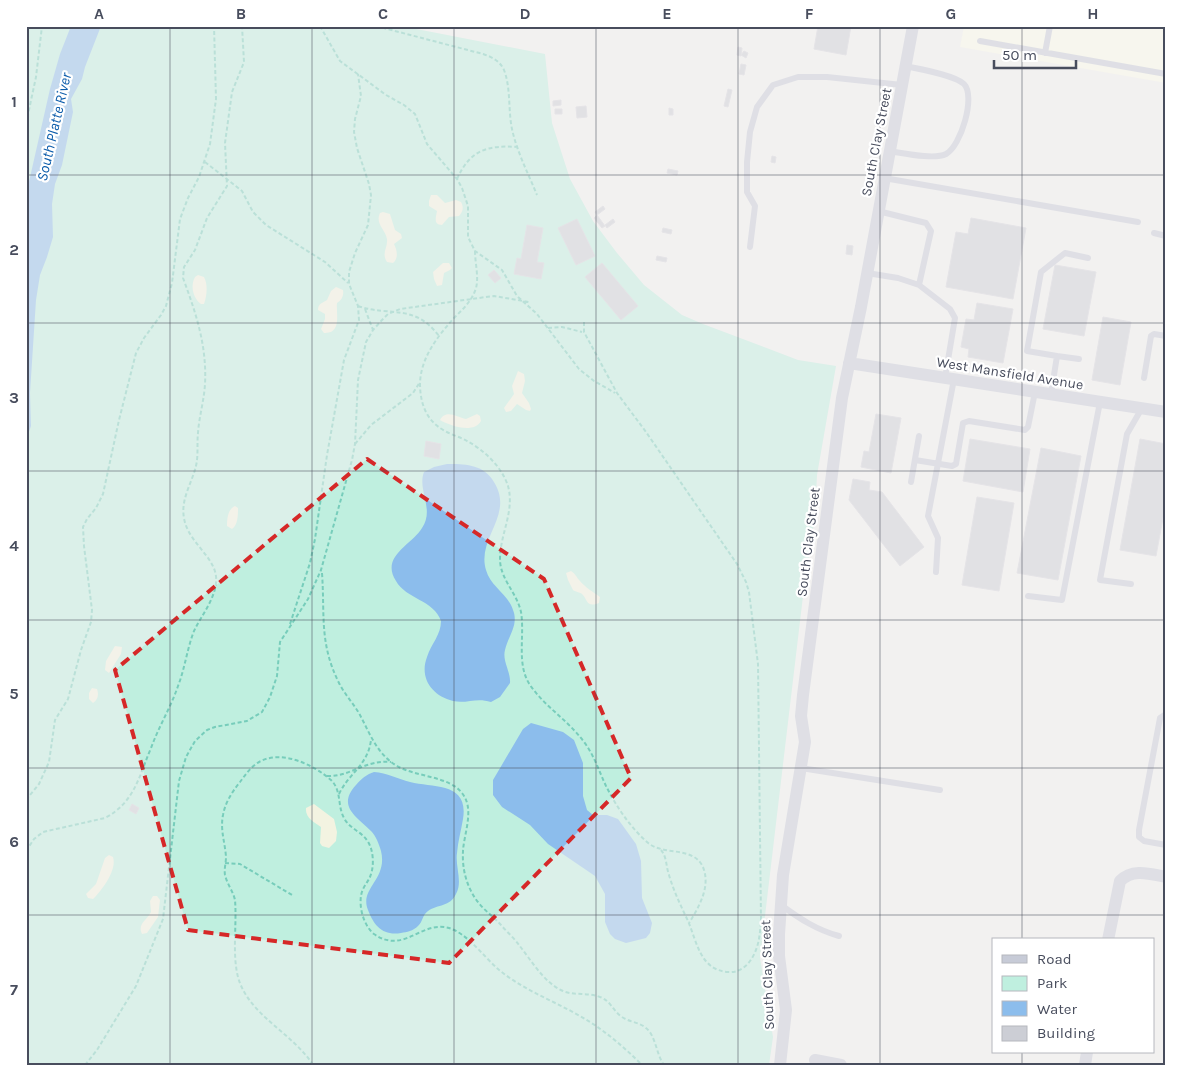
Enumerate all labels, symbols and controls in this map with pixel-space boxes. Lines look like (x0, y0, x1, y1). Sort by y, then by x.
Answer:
text: A (94, 4, 104, 23)
text: B (236, 4, 246, 23)
text: C (378, 4, 388, 23)
text: D (520, 4, 531, 23)
text: E (662, 4, 672, 23)
text: F (805, 4, 814, 23)
text: G (946, 4, 956, 23)
text: H (1087, 4, 1099, 23)
scale bar (994, 38, 1077, 70)
text: 50 m (1002, 46, 1037, 64)
water label: South Platte River (33, 70, 75, 183)
street label: South Clay Street (858, 86, 895, 198)
text: 1 (11, 92, 17, 111)
text: 2 (9, 240, 19, 259)
street label: West Mansfield Avenue (935, 353, 1085, 393)
text: 3 (9, 388, 19, 407)
street label: South Clay Street (793, 486, 824, 598)
text: 4 (9, 536, 19, 555)
text: 5 (9, 684, 19, 703)
text: 6 (9, 832, 19, 851)
street label: South Clay Street (757, 920, 778, 1030)
legend (992, 938, 1154, 1054)
text: Road (1037, 950, 1072, 968)
text: Park (1037, 974, 1067, 992)
text: 7 (10, 980, 18, 999)
text: Water (1037, 1000, 1078, 1018)
text: Building (1037, 1024, 1095, 1042)

